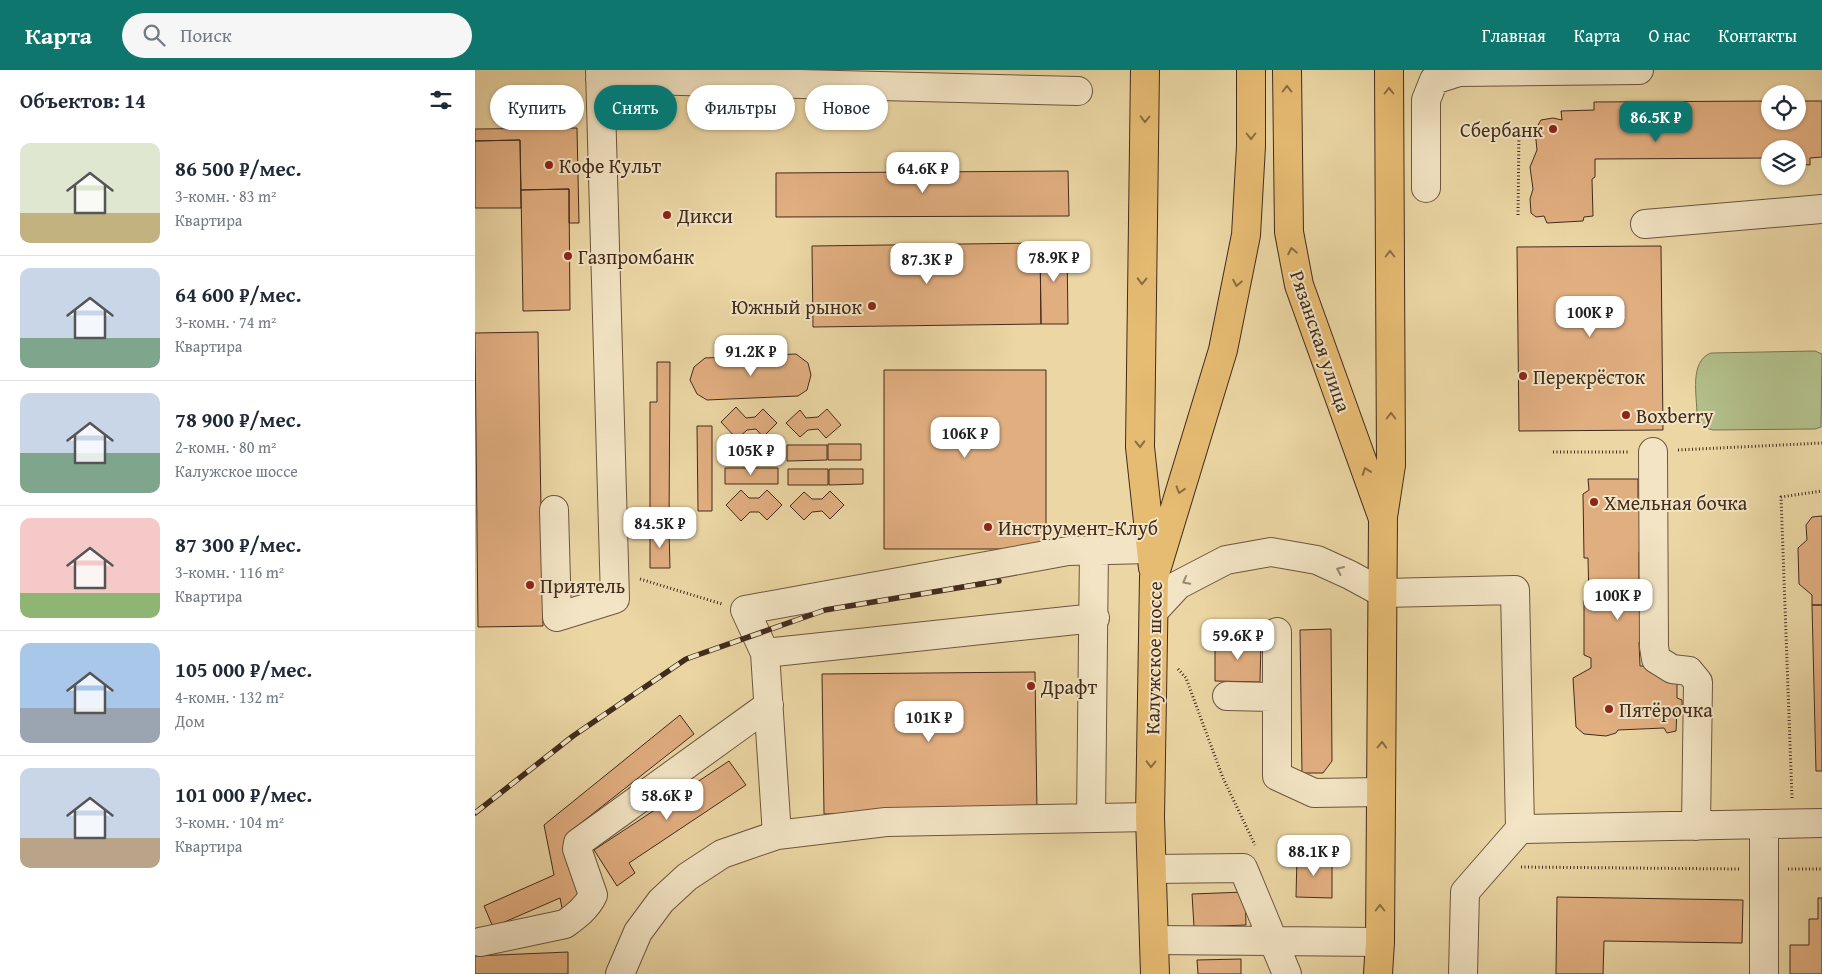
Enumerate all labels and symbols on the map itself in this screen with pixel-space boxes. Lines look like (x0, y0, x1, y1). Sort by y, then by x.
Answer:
one-way arrow (1282, 85, 1292, 92)
one-way arrow (1384, 87, 1394, 95)
pin: 86.5K ₽ (1610, 100, 1702, 143)
one-way arrow (1140, 115, 1150, 123)
place label: Сбербанк (1460, 115, 1544, 144)
marker: Сбербанк (1547, 123, 1559, 135)
one-way arrow (1246, 132, 1256, 140)
place label: Кофе Культ (559, 151, 662, 180)
pin: 64.6K ₽ (877, 152, 969, 194)
marker: Кофе Культ (543, 159, 555, 171)
place label: Дикси (676, 201, 733, 230)
marker: Дикси (661, 209, 673, 221)
pin: 78.9K ₽ (1008, 240, 1100, 283)
place label: Газпромбанк (578, 242, 695, 271)
pin: 87.3K ₽ (881, 242, 973, 285)
one-way arrow (1288, 247, 1298, 255)
marker: Газпромбанк (562, 250, 574, 262)
one-way arrow (1385, 250, 1395, 258)
street label: Рязанская улица (1283, 266, 1359, 416)
one-way arrow (1137, 277, 1148, 285)
one-way arrow (1232, 278, 1242, 287)
place label: Южный рынок (731, 292, 863, 321)
pin: 100K ₽ (1549, 296, 1631, 338)
marker: Южный рынок (866, 300, 878, 312)
pin: 91.2K ₽ (705, 334, 797, 377)
place label: Перекрёсток (1533, 362, 1646, 391)
marker: Перекрёсток (1517, 370, 1529, 382)
place label: Boxberry (1636, 401, 1714, 430)
marker: Boxberry (1620, 409, 1632, 421)
one-way arrow (1386, 412, 1396, 420)
pin: 106K ₽ (924, 416, 1006, 459)
pin: 105K ₽ (710, 434, 792, 476)
one-way arrow (1135, 440, 1146, 448)
one-way arrow (1362, 467, 1372, 476)
one-way arrow (1176, 485, 1186, 493)
place label: Хмельная бочка (1604, 488, 1748, 517)
marker: Хмельная бочка (1588, 496, 1600, 508)
pin: 84.5K ₽ (614, 506, 706, 549)
place label: Инструмент-Клуб (998, 513, 1158, 542)
marker: Инструмент-Клуб (982, 521, 994, 533)
one-way arrow (1336, 566, 1345, 577)
place label: Приятель (540, 571, 625, 600)
one-way arrow (1183, 575, 1192, 585)
pin: 100K ₽ (1577, 578, 1659, 621)
marker: Приятель (524, 579, 536, 591)
street label: Калужское шоссе (1137, 581, 1169, 735)
pin: 59.6K ₽ (1192, 618, 1284, 661)
place label: Драфт (1040, 672, 1098, 701)
marker: Драфт (1025, 680, 1037, 692)
place label: Пятёрочка (1619, 695, 1713, 724)
pin: 101K ₽ (888, 700, 970, 743)
marker: Пятёрочка (1603, 703, 1615, 715)
one-way arrow (1377, 741, 1387, 749)
one-way arrow (1146, 760, 1156, 768)
pin: 58.6K ₽ (621, 778, 713, 821)
pin: 88.1K ₽ (1268, 834, 1360, 877)
one-way arrow (1375, 904, 1385, 912)

